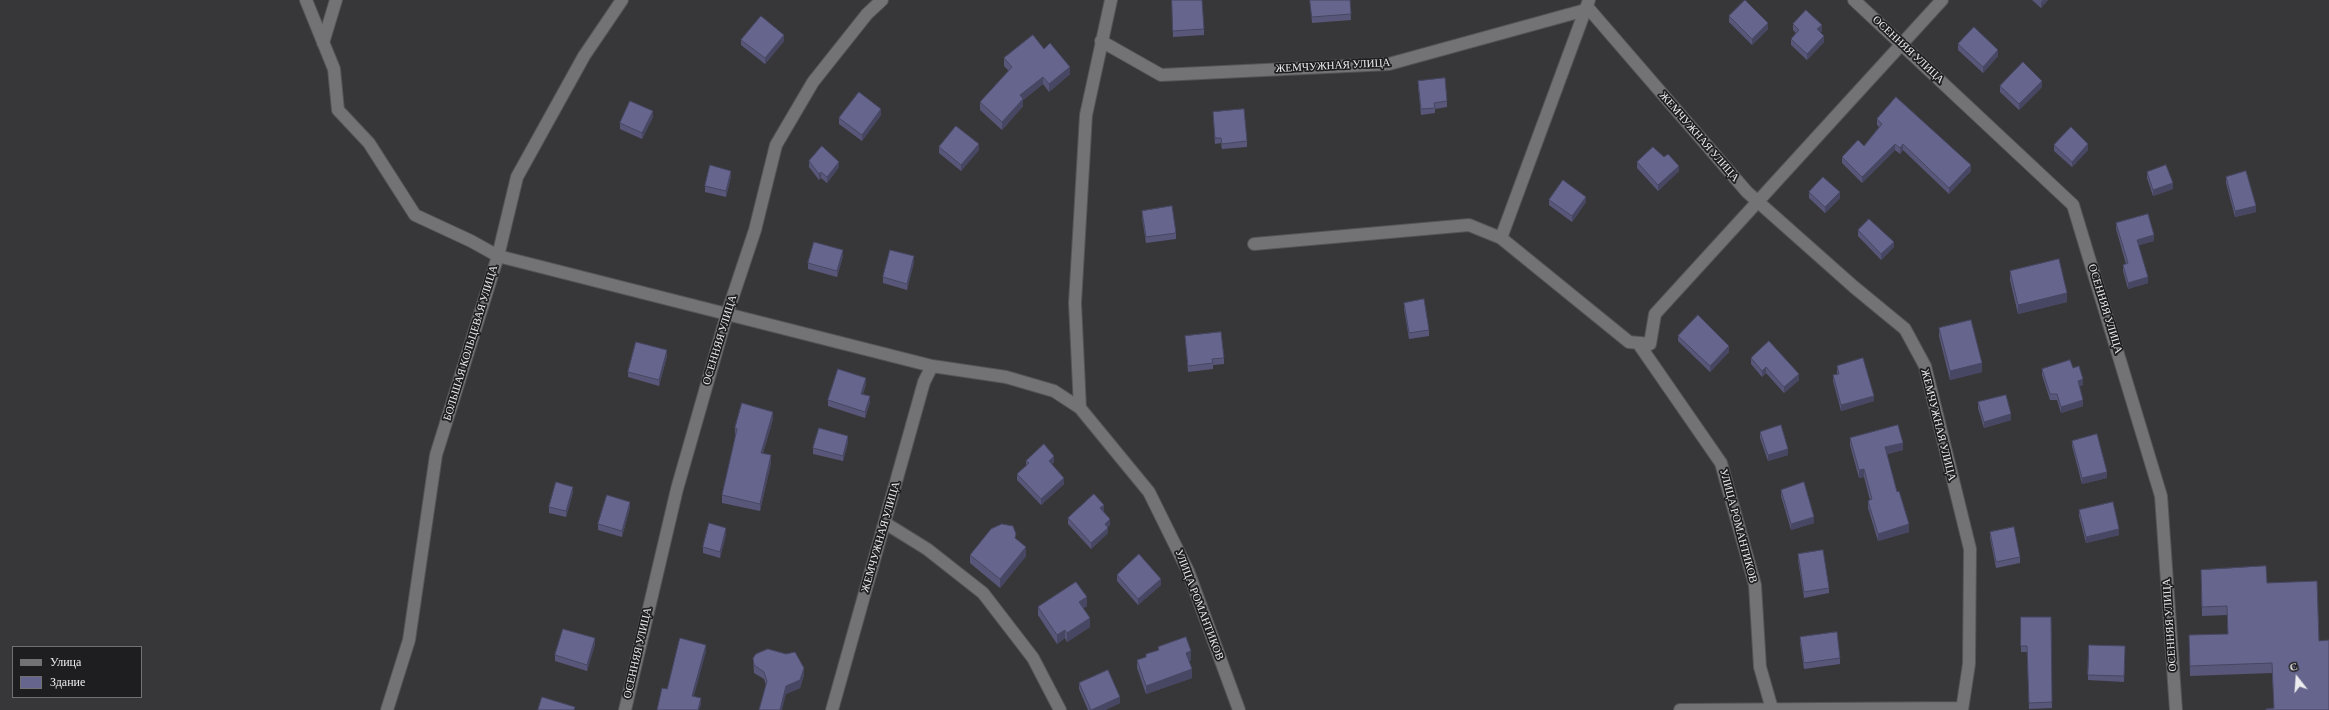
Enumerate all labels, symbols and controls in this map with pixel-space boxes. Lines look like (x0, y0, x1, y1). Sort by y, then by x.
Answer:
street label: ОСЕННЯЯ УЛИЦА (1869, 13, 1947, 87)
street label: ЖЕМЧУЖНАЯ УЛИЦА (1275, 56, 1391, 76)
street label: ЖЕМЧУЖНАЯ УЛИЦА (1656, 89, 1742, 185)
street label: ОСЕННЯЯ УЛИЦА (2085, 262, 2125, 356)
street label: БОЛЬШАЯ КОЛЬЦЕВАЯ УЛИЦА (441, 264, 501, 422)
street label: ОСЕННЯЯ УЛИЦА (700, 293, 740, 387)
street label: ЖЕМЧУЖНАЯ УЛИЦА (1918, 368, 1958, 482)
street label: УЛИЦА РОМАНТИКОВ (1716, 468, 1760, 584)
street label: ЖЕМЧУЖНАЯ УЛИЦА (859, 480, 903, 594)
street label: УЛИЦА РОМАНТИКОВ (1172, 548, 1226, 662)
street label: ОСЕННЯЯ УЛИЦА (2160, 578, 2180, 672)
street label: ОСЕННЯЯ УЛИЦА (621, 606, 655, 700)
legend (12, 646, 142, 698)
text: Улица (50, 655, 81, 669)
north arrow (2277, 658, 2317, 698)
text: С (2288, 660, 2299, 673)
text: Здание (50, 675, 85, 689)

